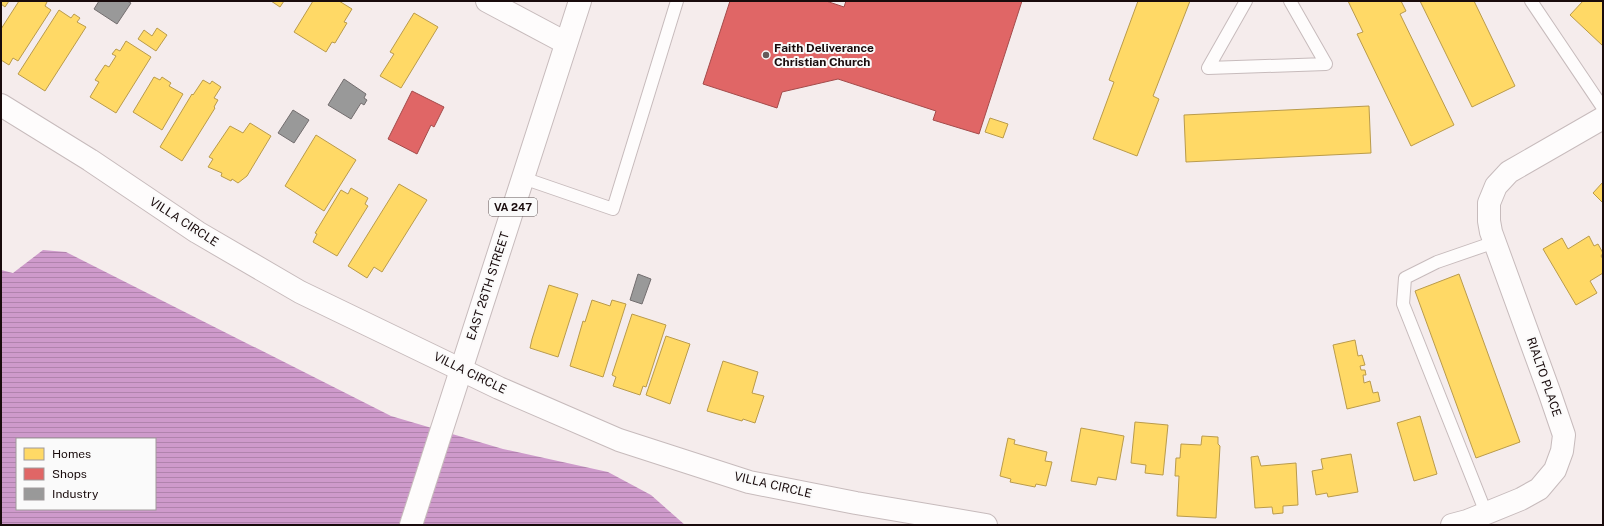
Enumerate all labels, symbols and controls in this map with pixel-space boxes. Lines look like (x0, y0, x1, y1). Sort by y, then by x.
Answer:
place label: Faith Deliverance Christian Church (774, 41, 874, 69)
marker: Faith Deliverance Christian Church (761, 50, 771, 60)
street label: VILLA CIRCLE (147, 195, 221, 249)
road number: VA 247 (489, 198, 537, 216)
street label: EAST 26TH STREET (464, 230, 512, 342)
street label: RIALTO PLACE (1524, 335, 1564, 419)
street label: VILLA CIRCLE (431, 349, 509, 397)
legend (16, 438, 156, 510)
text: Homes (52, 447, 91, 461)
text: Shops (52, 467, 87, 481)
street label: VILLA CIRCLE (733, 469, 813, 501)
text: Industry (52, 487, 99, 501)

